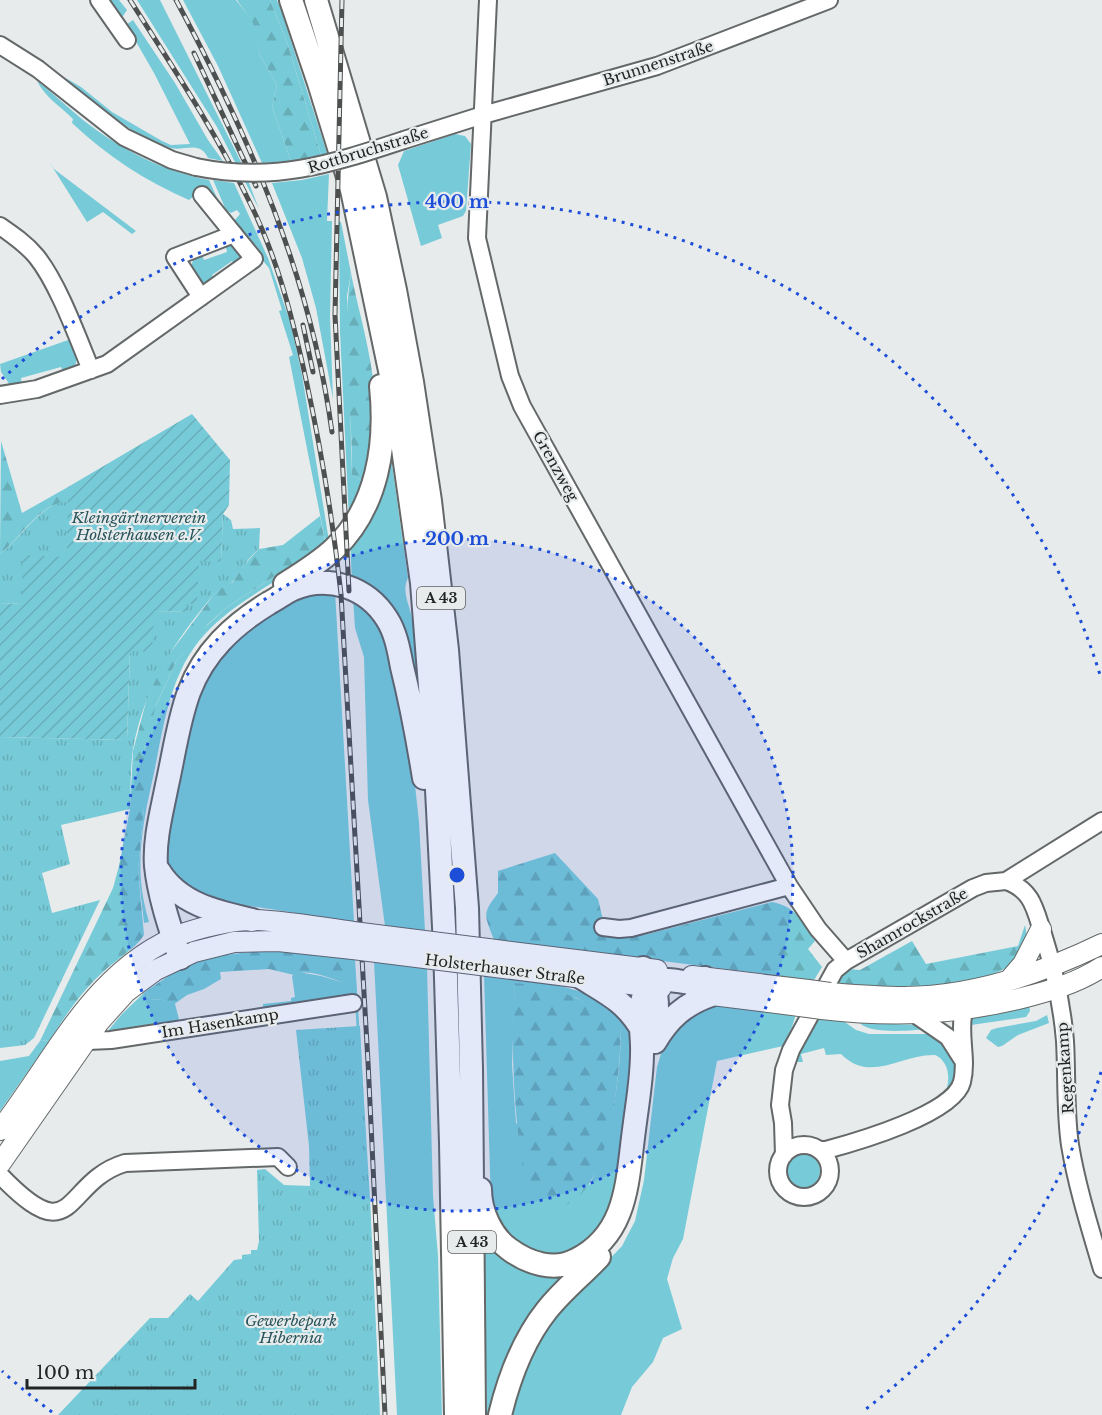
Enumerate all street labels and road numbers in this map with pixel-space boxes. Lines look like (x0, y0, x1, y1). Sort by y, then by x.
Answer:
street label: Brunnenstraße (600, 36, 716, 90)
street label: Rottbruchstraße (305, 123, 431, 177)
street label: Grenzweg (529, 428, 584, 505)
road number: A 43 (417, 587, 465, 609)
street label: Shamrockstraße (853, 883, 971, 963)
street label: Holsterhauser Straße (424, 950, 586, 988)
street label: Im Hasenkamp (160, 1004, 280, 1042)
street label: Regenkamp (1052, 1021, 1078, 1115)
road number: A 43 (448, 1231, 496, 1253)

